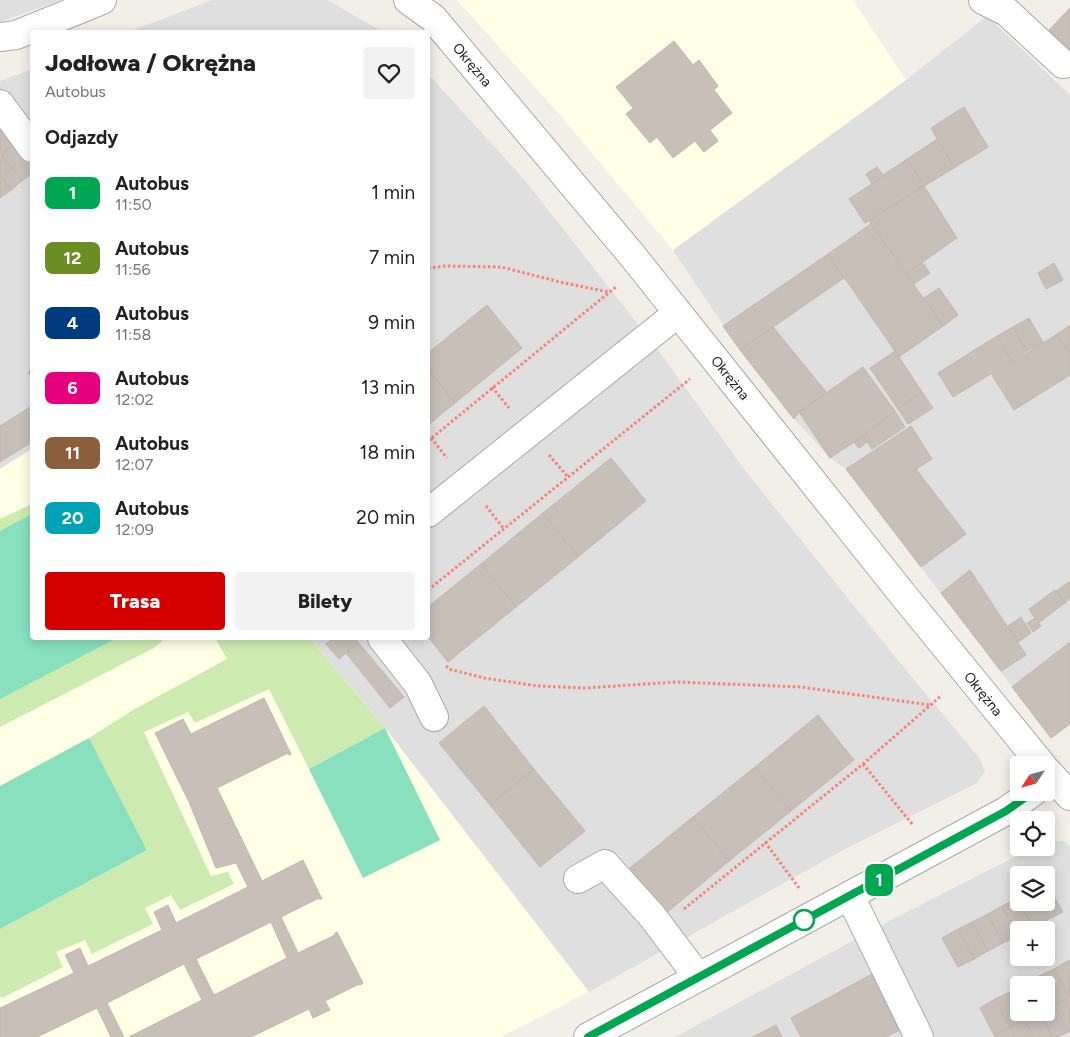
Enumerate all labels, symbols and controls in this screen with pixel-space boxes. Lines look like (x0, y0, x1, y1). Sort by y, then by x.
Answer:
street label: Okrężna (449, 40, 495, 90)
button: heart (363, 47, 415, 99)
text: Jodłowa / Okrężna (45, 48, 256, 77)
text: Autobus (45, 82, 106, 101)
text: Odjazdy (45, 126, 118, 149)
text: Autobus (115, 172, 189, 195)
text: 1 min (371, 181, 415, 204)
text: 1 (69, 182, 76, 204)
text: 11:50 (115, 195, 152, 214)
text: Autobus (115, 237, 189, 260)
text: 7 min (369, 246, 415, 269)
text: 12 (63, 247, 82, 269)
text: 11:56 (115, 260, 151, 279)
text: Autobus (115, 302, 189, 325)
text: 9 min (368, 311, 415, 334)
text: 4 (67, 312, 78, 334)
text: 11:58 (115, 325, 151, 344)
street label: Okrężna (707, 352, 753, 404)
text: Autobus (115, 367, 189, 390)
text: 13 min (361, 376, 415, 399)
text: 6 (67, 377, 78, 399)
text: 12:02 (115, 390, 154, 409)
text: Autobus (115, 432, 189, 455)
text: 18 min (360, 441, 415, 464)
text: 11 (65, 442, 80, 464)
text: 12:07 (115, 455, 153, 474)
text: Autobus (115, 497, 189, 520)
text: 20 min (356, 506, 415, 529)
text: 20 (61, 507, 84, 529)
text: 12:09 (115, 520, 154, 539)
button: Trasa (45, 572, 225, 630)
button: Bilety (235, 572, 415, 630)
street label: Okrężna (960, 668, 1006, 720)
north arrow (1010, 756, 1055, 801)
map controls (1010, 756, 1055, 1021)
button: locate (1010, 811, 1055, 856)
line badge: 1 (863, 864, 895, 896)
button: layers (1010, 866, 1055, 911)
text: 1 (875, 869, 883, 891)
unlabelled marker (793, 909, 815, 931)
button: + (1010, 921, 1055, 966)
button: − (1010, 976, 1055, 1021)

